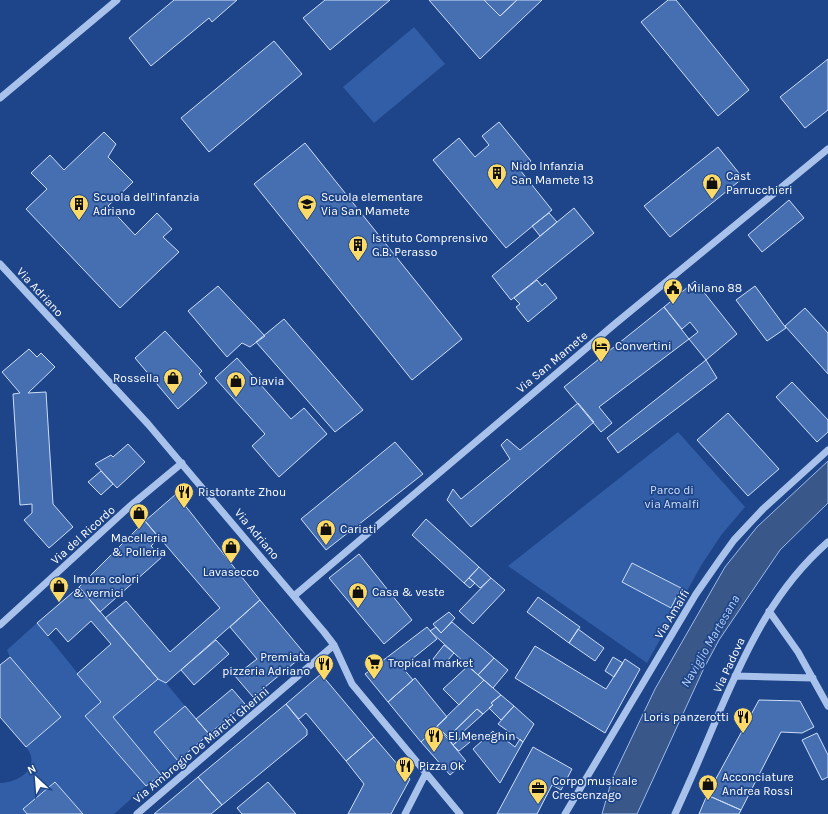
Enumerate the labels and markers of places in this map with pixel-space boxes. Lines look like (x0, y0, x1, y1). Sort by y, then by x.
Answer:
place label: Nido Infanzia San Mamete 13 (511, 159, 594, 187)
building icon: Nido Infanzia San Mamete 13 (486, 162, 508, 190)
place label: Cast Parrucchieri (726, 169, 792, 197)
shop icon: Cast Parrucchieri (701, 172, 723, 200)
place label: Scuola dell'infanzia Adriano (93, 190, 199, 218)
place label: Scuola elementare Via San Mamete (321, 190, 423, 218)
building icon: Scuola dell'infanzia Adriano (68, 193, 90, 221)
school or university icon: Scuola elementare Via San Mamete (296, 193, 318, 221)
place label: Istituto Comprensivo G.B. Perasso (372, 231, 488, 259)
building icon: Istituto Comprensivo G.B. Perasso (347, 234, 369, 262)
public building icon: Milano 88 (662, 277, 684, 305)
place label: Milano 88 (687, 281, 742, 295)
hotel icon: Convertini (590, 335, 612, 363)
place label: Convertini (615, 339, 672, 353)
shop icon: Rossella (162, 367, 184, 395)
shop icon: Diavia (225, 370, 247, 398)
place label: Rossella (113, 371, 159, 385)
place label: Diavia (250, 374, 284, 388)
restaurant icon: Ristorante Zhou (173, 481, 195, 509)
place label: Ristorante Zhou (198, 485, 286, 499)
shop icon: Macelleria & Polleria (128, 502, 150, 530)
shop icon: Cariati (315, 518, 337, 546)
place label: Cariati (340, 522, 377, 536)
place label: Macelleria & Polleria (111, 531, 167, 559)
shop icon: Lavasecco (220, 536, 242, 564)
place label: Lavasecco (203, 565, 259, 579)
place label: Imura colori & vernici (73, 572, 139, 600)
shop icon: Imura colori & vernici (48, 575, 70, 603)
shop icon: Casa & veste (347, 581, 369, 609)
place label: Casa & veste (372, 585, 445, 599)
place label: Premiata pizzeria Adriano (222, 650, 310, 678)
supermarket icon: Tropical market (363, 652, 385, 680)
restaurant icon: Premiata pizzeria Adriano (313, 653, 335, 681)
place label: Tropical market (388, 656, 474, 670)
restaurant icon: Loris panzerotti (732, 706, 754, 734)
place label: Loris panzerotti (644, 710, 729, 724)
restaurant icon: El Meneghin (423, 725, 445, 753)
place label: El Meneghin (448, 729, 516, 743)
restaurant icon: Pizza Ok (394, 755, 416, 783)
place label: Pizza Ok (419, 759, 465, 773)
place label: Acconciature Andrea Rossi (722, 770, 794, 798)
shop icon: Acconciature Andrea Rossi (697, 773, 719, 801)
place label: Corpo musicale Crescenzago (552, 774, 637, 802)
office icon: Corpo musicale Crescenzago (527, 777, 549, 805)

